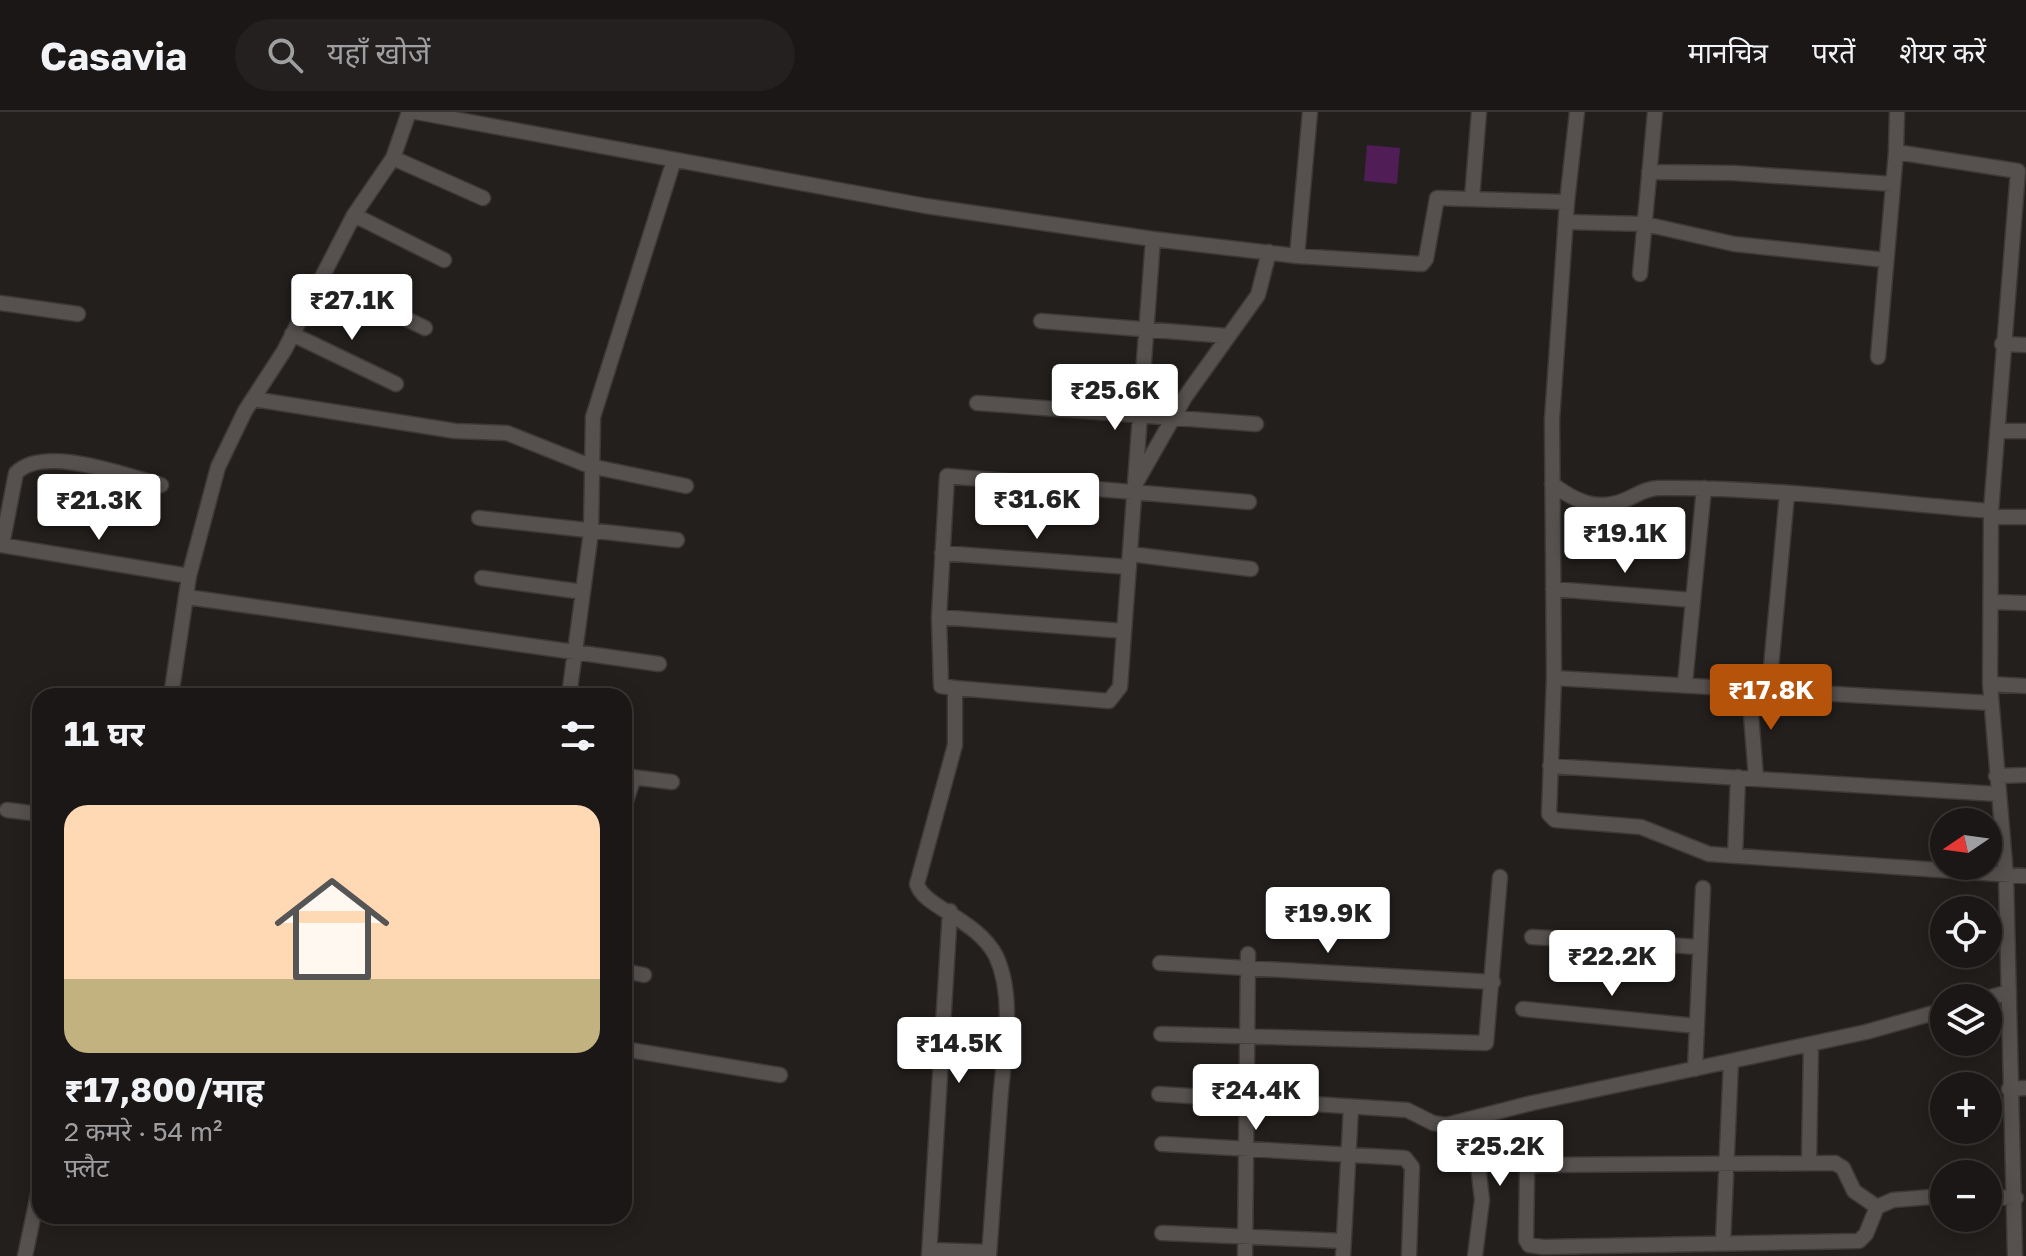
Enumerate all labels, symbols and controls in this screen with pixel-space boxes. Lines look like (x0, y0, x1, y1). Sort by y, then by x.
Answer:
search box (235, 19, 795, 91)
text: Casavia (40, 33, 187, 78)
icon: search (263, 33, 307, 77)
text: यहाँ खोजें (327, 35, 430, 71)
text: मानचित्र (1688, 36, 1768, 69)
text: परतें (1812, 36, 1855, 69)
text: शेयर करें (1899, 36, 1986, 69)
pin: ₹27.1K (287, 274, 417, 342)
text: ₹27.1K (309, 284, 395, 315)
pin: ₹25.6K (1050, 364, 1180, 432)
text: ₹25.6K (1070, 374, 1160, 405)
pin: ₹31.6K (972, 473, 1102, 541)
pin: ₹21.3K (34, 474, 164, 542)
text: ₹31.6K (993, 483, 1081, 514)
text: ₹21.3K (55, 484, 143, 515)
pin: ₹19.1K (1560, 507, 1690, 575)
text: ₹19.1K (1582, 517, 1668, 548)
pin: ₹17.8K (1706, 664, 1836, 732)
text: ₹17.8K (1728, 674, 1814, 705)
text: 11 घर (64, 713, 145, 753)
icon: filters (556, 714, 600, 758)
north arrow (1930, 808, 2002, 880)
map controls (1930, 808, 2002, 1232)
icon: home (260, 857, 404, 1001)
pin: ₹19.9K (1263, 887, 1393, 955)
button: locate (1930, 896, 2002, 968)
text: ₹19.9K (1284, 897, 1372, 928)
pin: ₹22.2K (1547, 930, 1677, 998)
text: ₹22.2K (1567, 940, 1657, 971)
button: layers (1930, 984, 2002, 1056)
pin: ₹14.5K (894, 1017, 1024, 1085)
text: ₹14.5K (915, 1027, 1003, 1058)
pin: ₹24.4K (1191, 1064, 1321, 1132)
text: ₹17,800/माह (64, 1069, 264, 1109)
button: + (1930, 1072, 2002, 1144)
text: ₹24.4K (1211, 1074, 1301, 1105)
text: 2 कमरे · 54 m² (64, 1116, 222, 1147)
pin: ₹25.2K (1435, 1120, 1565, 1188)
text: ₹25.2K (1455, 1130, 1545, 1161)
text: फ़्लैट (64, 1152, 109, 1183)
button: − (1930, 1160, 2002, 1232)

